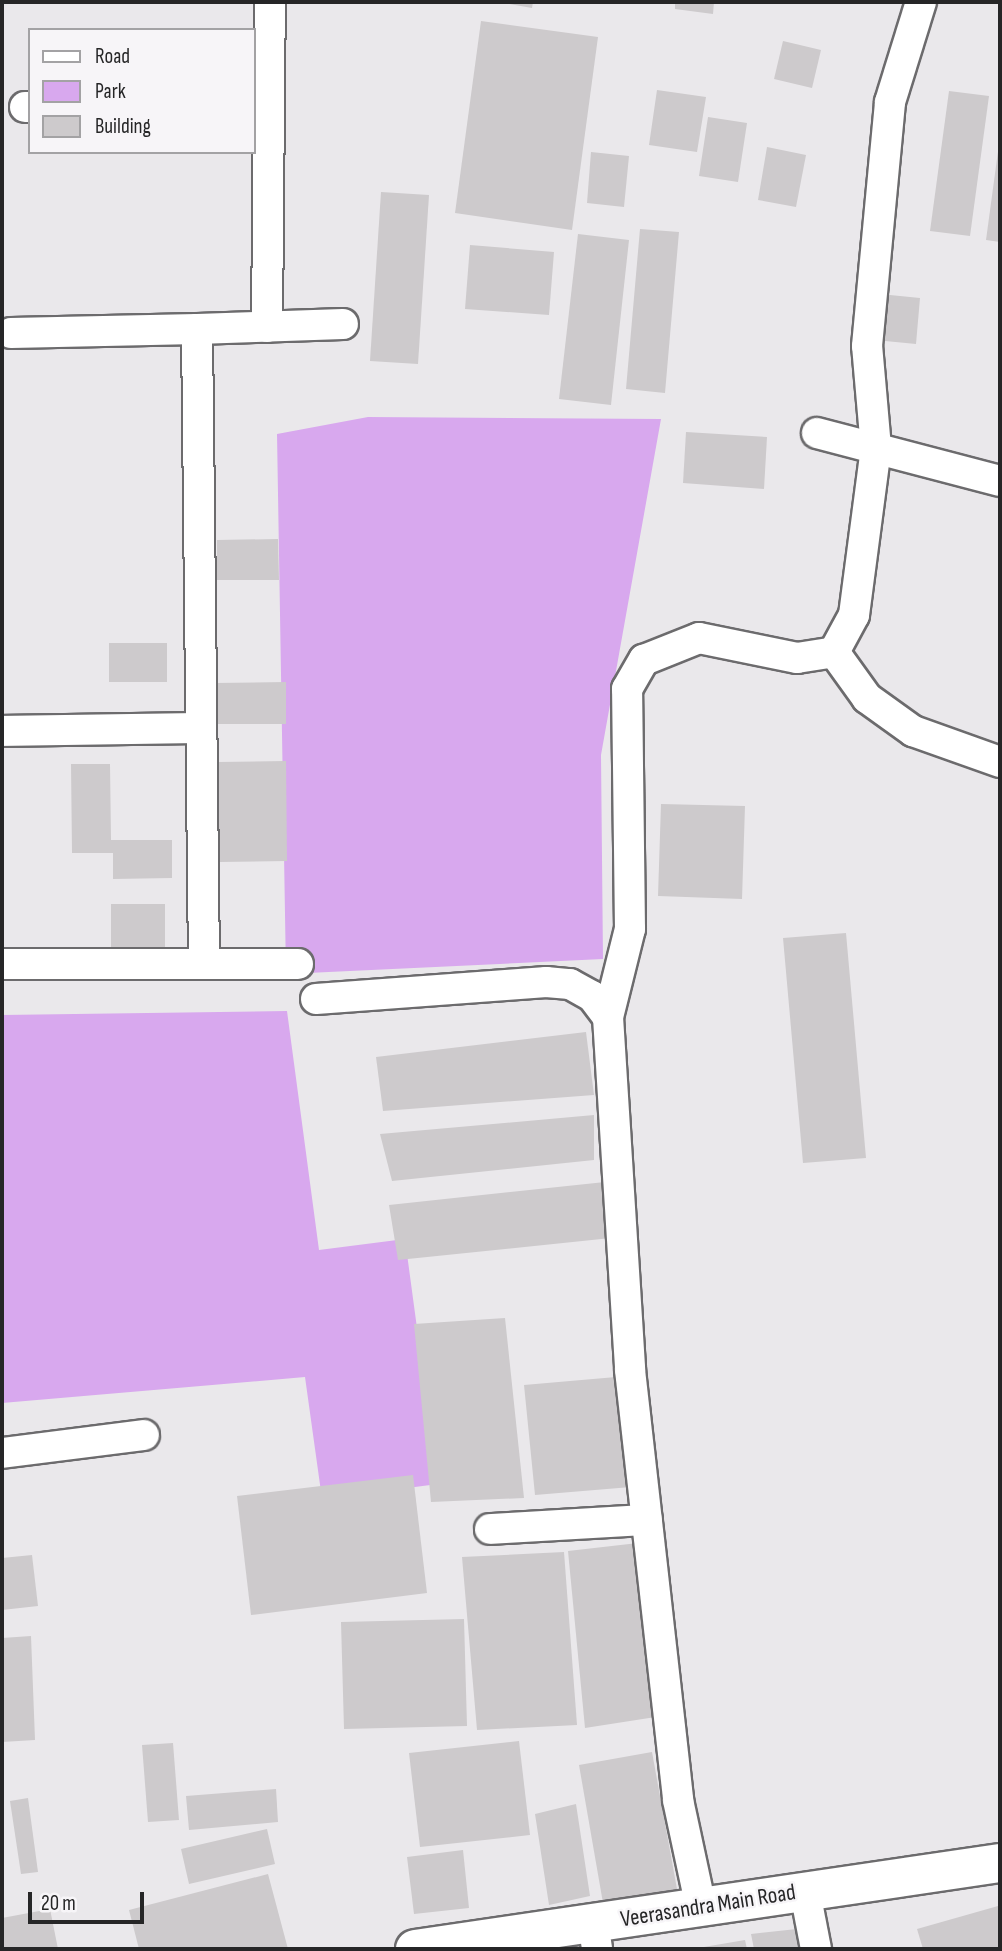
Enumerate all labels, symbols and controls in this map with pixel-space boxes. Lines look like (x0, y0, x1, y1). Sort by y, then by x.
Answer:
legend (28, 28, 256, 154)
text: Road (95, 44, 130, 69)
text: Park (95, 79, 126, 104)
text: Building (95, 114, 151, 139)
scale bar (32, 1878, 147, 1922)
street label: Veerasandra Main Road (618, 1879, 798, 1933)
text: 20 m (41, 1891, 76, 1916)

